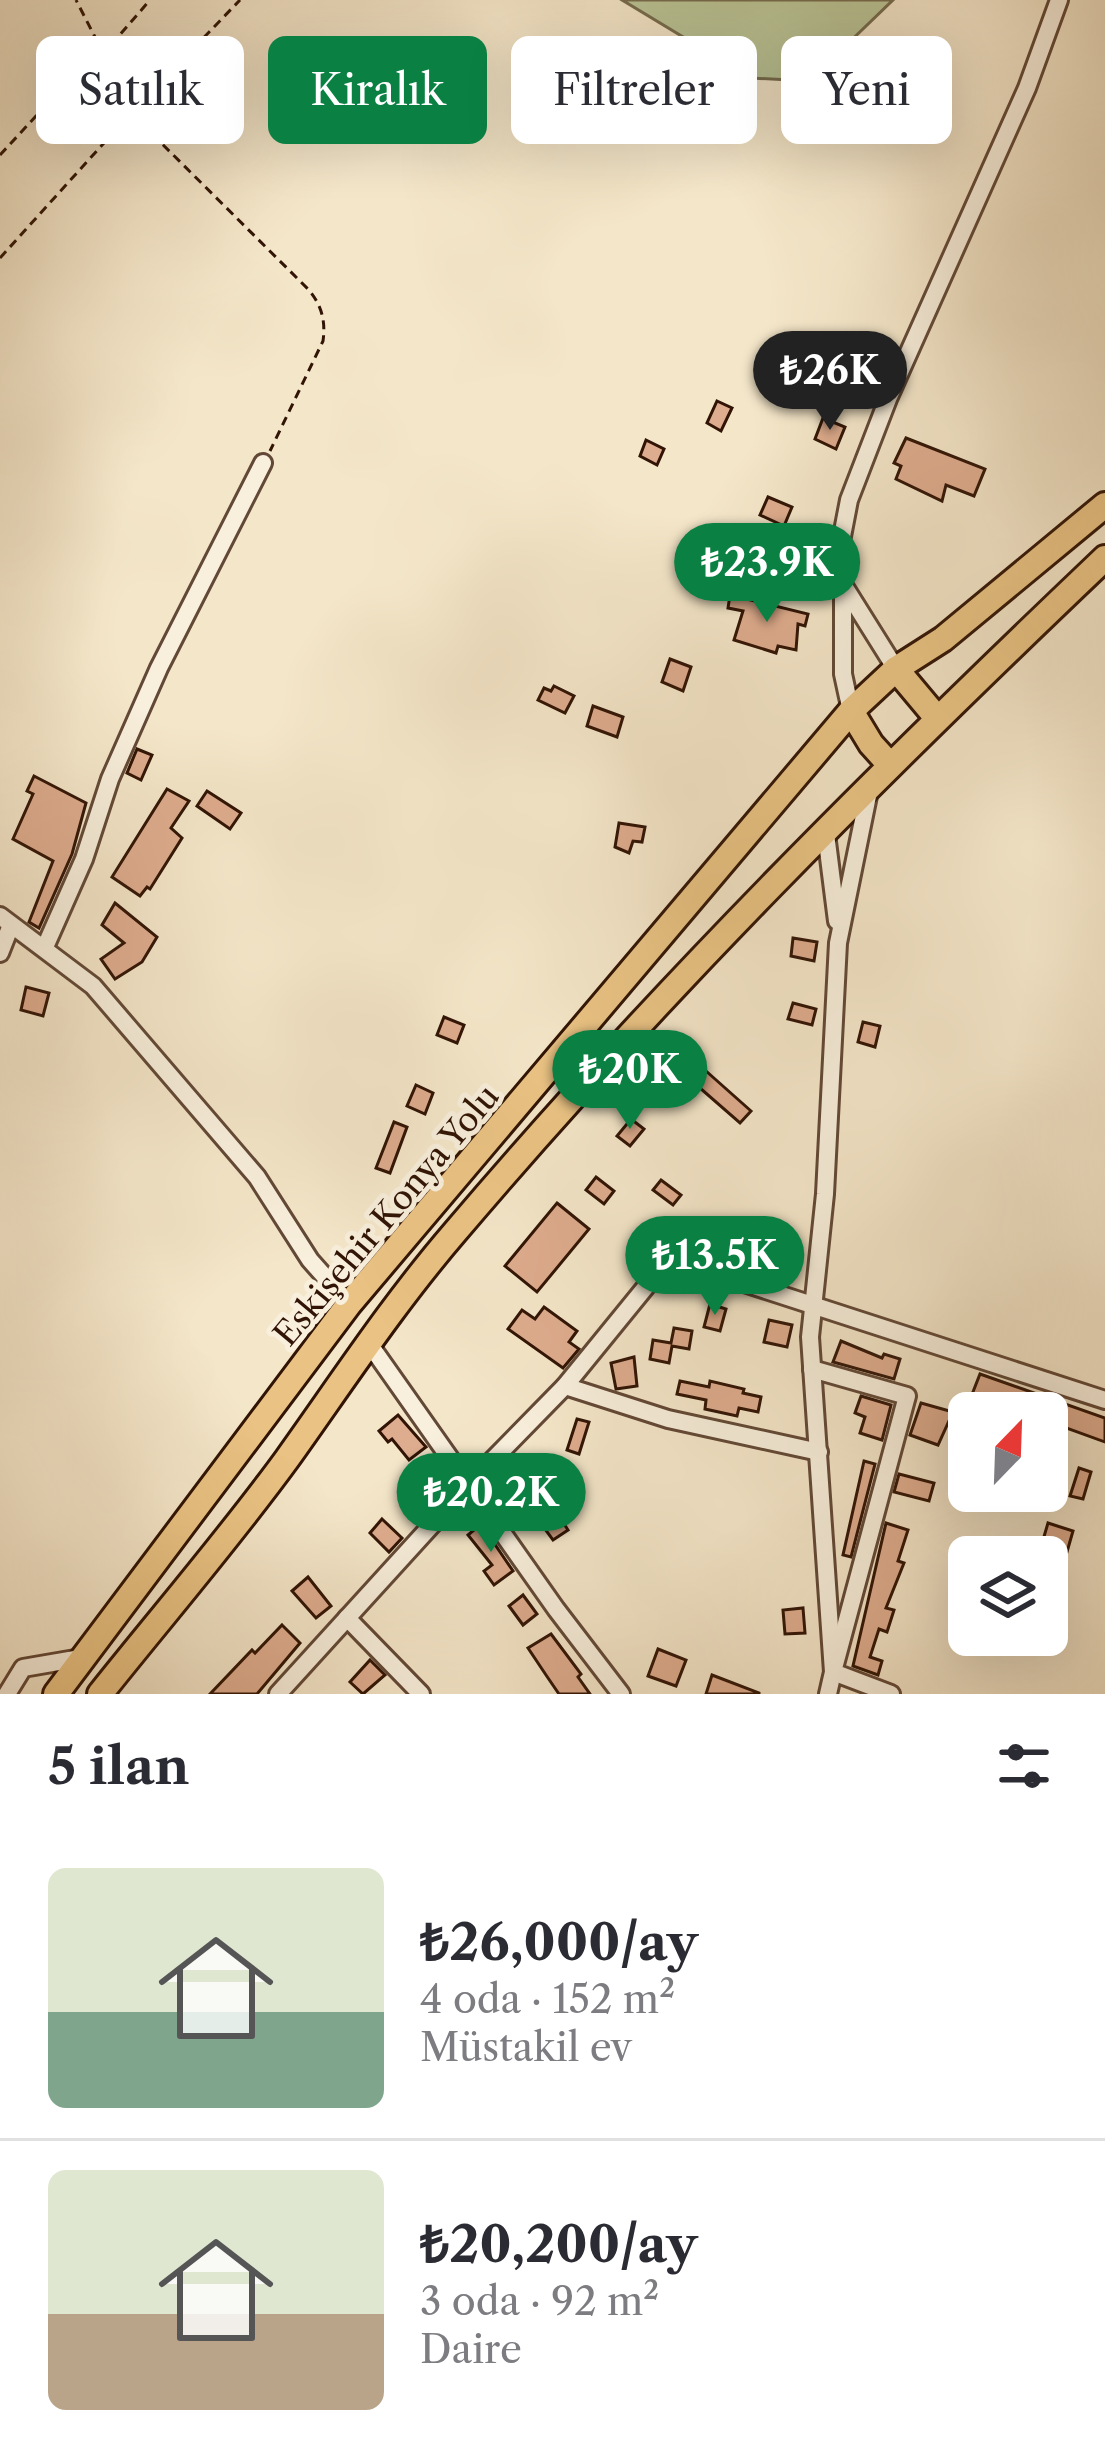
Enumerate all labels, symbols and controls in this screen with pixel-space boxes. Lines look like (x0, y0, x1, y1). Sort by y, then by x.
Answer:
chip: Satılık (36, 36, 244, 144)
chip: Kiralık (268, 36, 487, 144)
chip: Filtreler (511, 36, 757, 144)
chip: Yeni (781, 36, 952, 144)
pin: ₺26K (759, 331, 901, 433)
text: ₺26K (780, 346, 880, 394)
pin: ₺23.9K (669, 523, 865, 625)
text: ₺23.9K (701, 538, 833, 586)
pin: ₺20K (559, 1030, 701, 1132)
text: ₺20K (579, 1045, 681, 1093)
street label: Eskişehir Konya Yolu (265, 1076, 508, 1354)
pin: ₺13.5K (617, 1216, 813, 1318)
text: ₺13.5K (652, 1231, 778, 1279)
north arrow (948, 1392, 1068, 1512)
map controls (948, 1392, 1068, 1656)
pin: ₺20.2K (393, 1453, 589, 1555)
text: ₺20.2K (424, 1468, 558, 1516)
button: layers (948, 1536, 1068, 1656)
icon: filters (991, 1733, 1057, 1799)
text: 5 ilan (48, 1735, 190, 1797)
text: ₺26,000/ay (420, 1911, 698, 1973)
icon: home (144, 1916, 288, 2060)
text: 4 oda · 152 m² (420, 1975, 675, 2023)
text: Müstakil ev (420, 2023, 632, 2071)
text: ₺20,200/ay (420, 2213, 697, 2275)
icon: home (144, 2218, 288, 2362)
text: 3 oda · 92 m² (420, 2277, 659, 2325)
text: Daire (420, 2325, 522, 2373)

